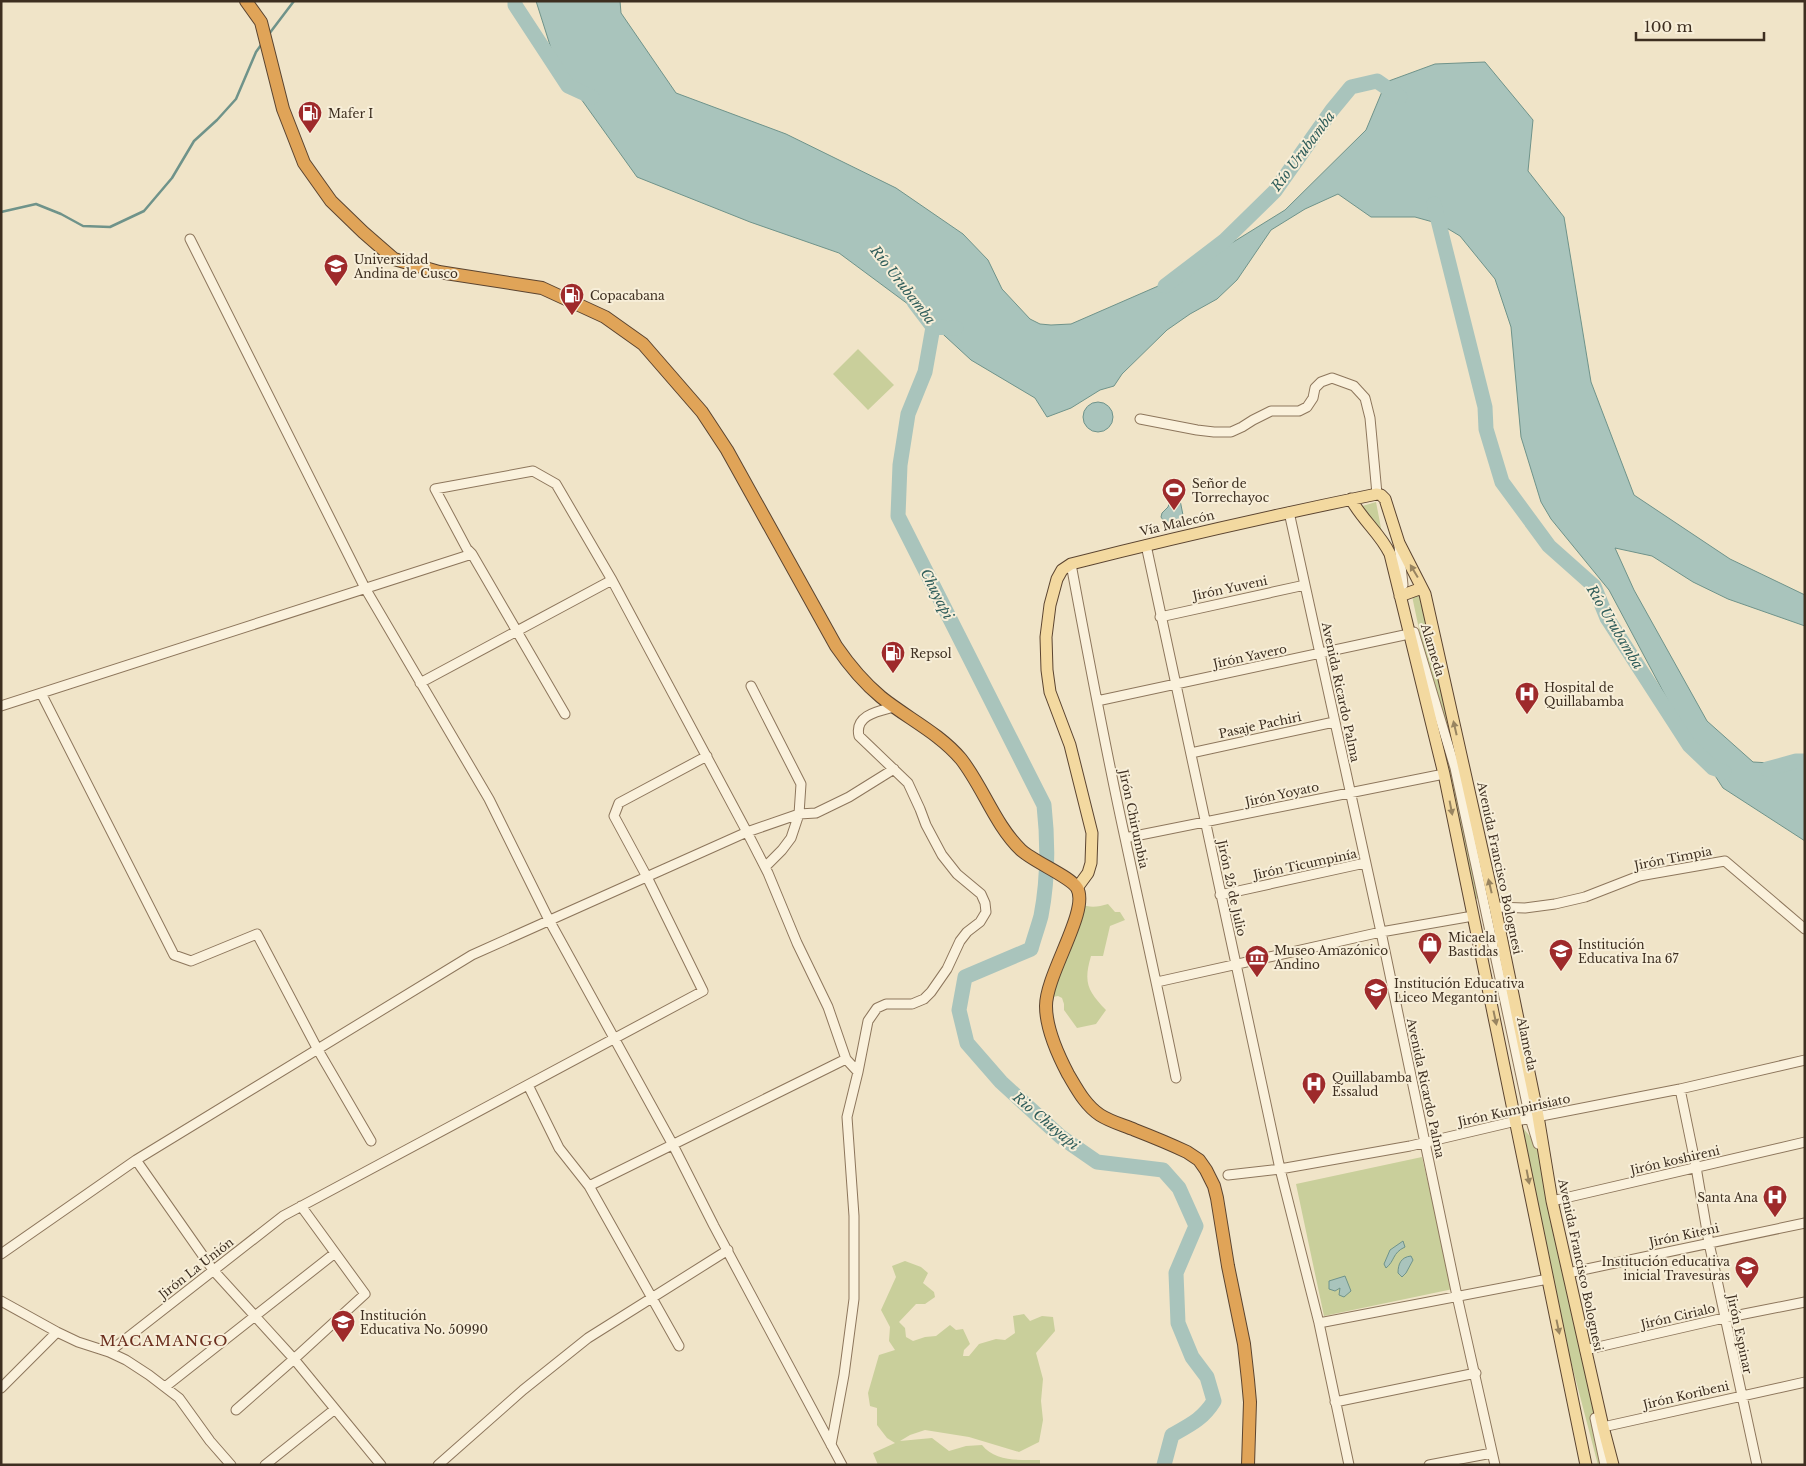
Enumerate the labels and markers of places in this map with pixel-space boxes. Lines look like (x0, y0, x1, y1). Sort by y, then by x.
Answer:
fuel station icon: Mafer I (297, 100, 323, 134)
place label: Mafer I (328, 106, 373, 121)
place label: Universidad Andina de Cusco (353, 252, 458, 281)
school or university icon: Universidad Andina de Cusco (323, 253, 349, 287)
fuel station icon: Copacabana (559, 282, 585, 316)
place label: Copacabana (590, 288, 665, 303)
place label: Señor de Torrechayoc (1192, 476, 1270, 505)
sports icon: Señor de Torrechayoc (1161, 477, 1187, 511)
fuel station icon: Repsol (880, 640, 906, 674)
place label: Repsol (910, 646, 952, 661)
place label: Hospital de Quillabamba (1544, 680, 1624, 709)
hospital icon: Hospital de Quillabamba (1514, 681, 1540, 715)
place label: Micaela Bastidas (1448, 930, 1498, 959)
shop icon: Micaela Bastidas (1417, 931, 1443, 965)
place label: Institución Educativa Ina 67 (1578, 937, 1680, 966)
school or university icon: Institución Educativa Ina 67 (1548, 938, 1574, 972)
place label: Museo Amazónico Andino (1273, 943, 1388, 972)
museum icon: Museo Amazónico Andino (1244, 944, 1270, 978)
place label: Institución Educativa Liceo Megantoni (1394, 976, 1525, 1005)
school or university icon: Institución Educativa Liceo Megantoni (1363, 977, 1389, 1011)
place label: Quillabamba Essalud (1332, 1070, 1412, 1099)
hospital icon: Quillabamba Essalud (1301, 1071, 1327, 1105)
hospital icon: Santa Ana (1762, 1184, 1788, 1218)
place label: Santa Ana (1697, 1190, 1758, 1205)
place label: Institución educativa inicial Travesuras (1602, 1254, 1730, 1283)
school or university icon: Institución educativa inicial Travesuras (1734, 1255, 1760, 1289)
place label: Institución Educativa No. 50990 (360, 1308, 488, 1337)
school or university icon: Institución Educativa No. 50990 (330, 1309, 356, 1343)

